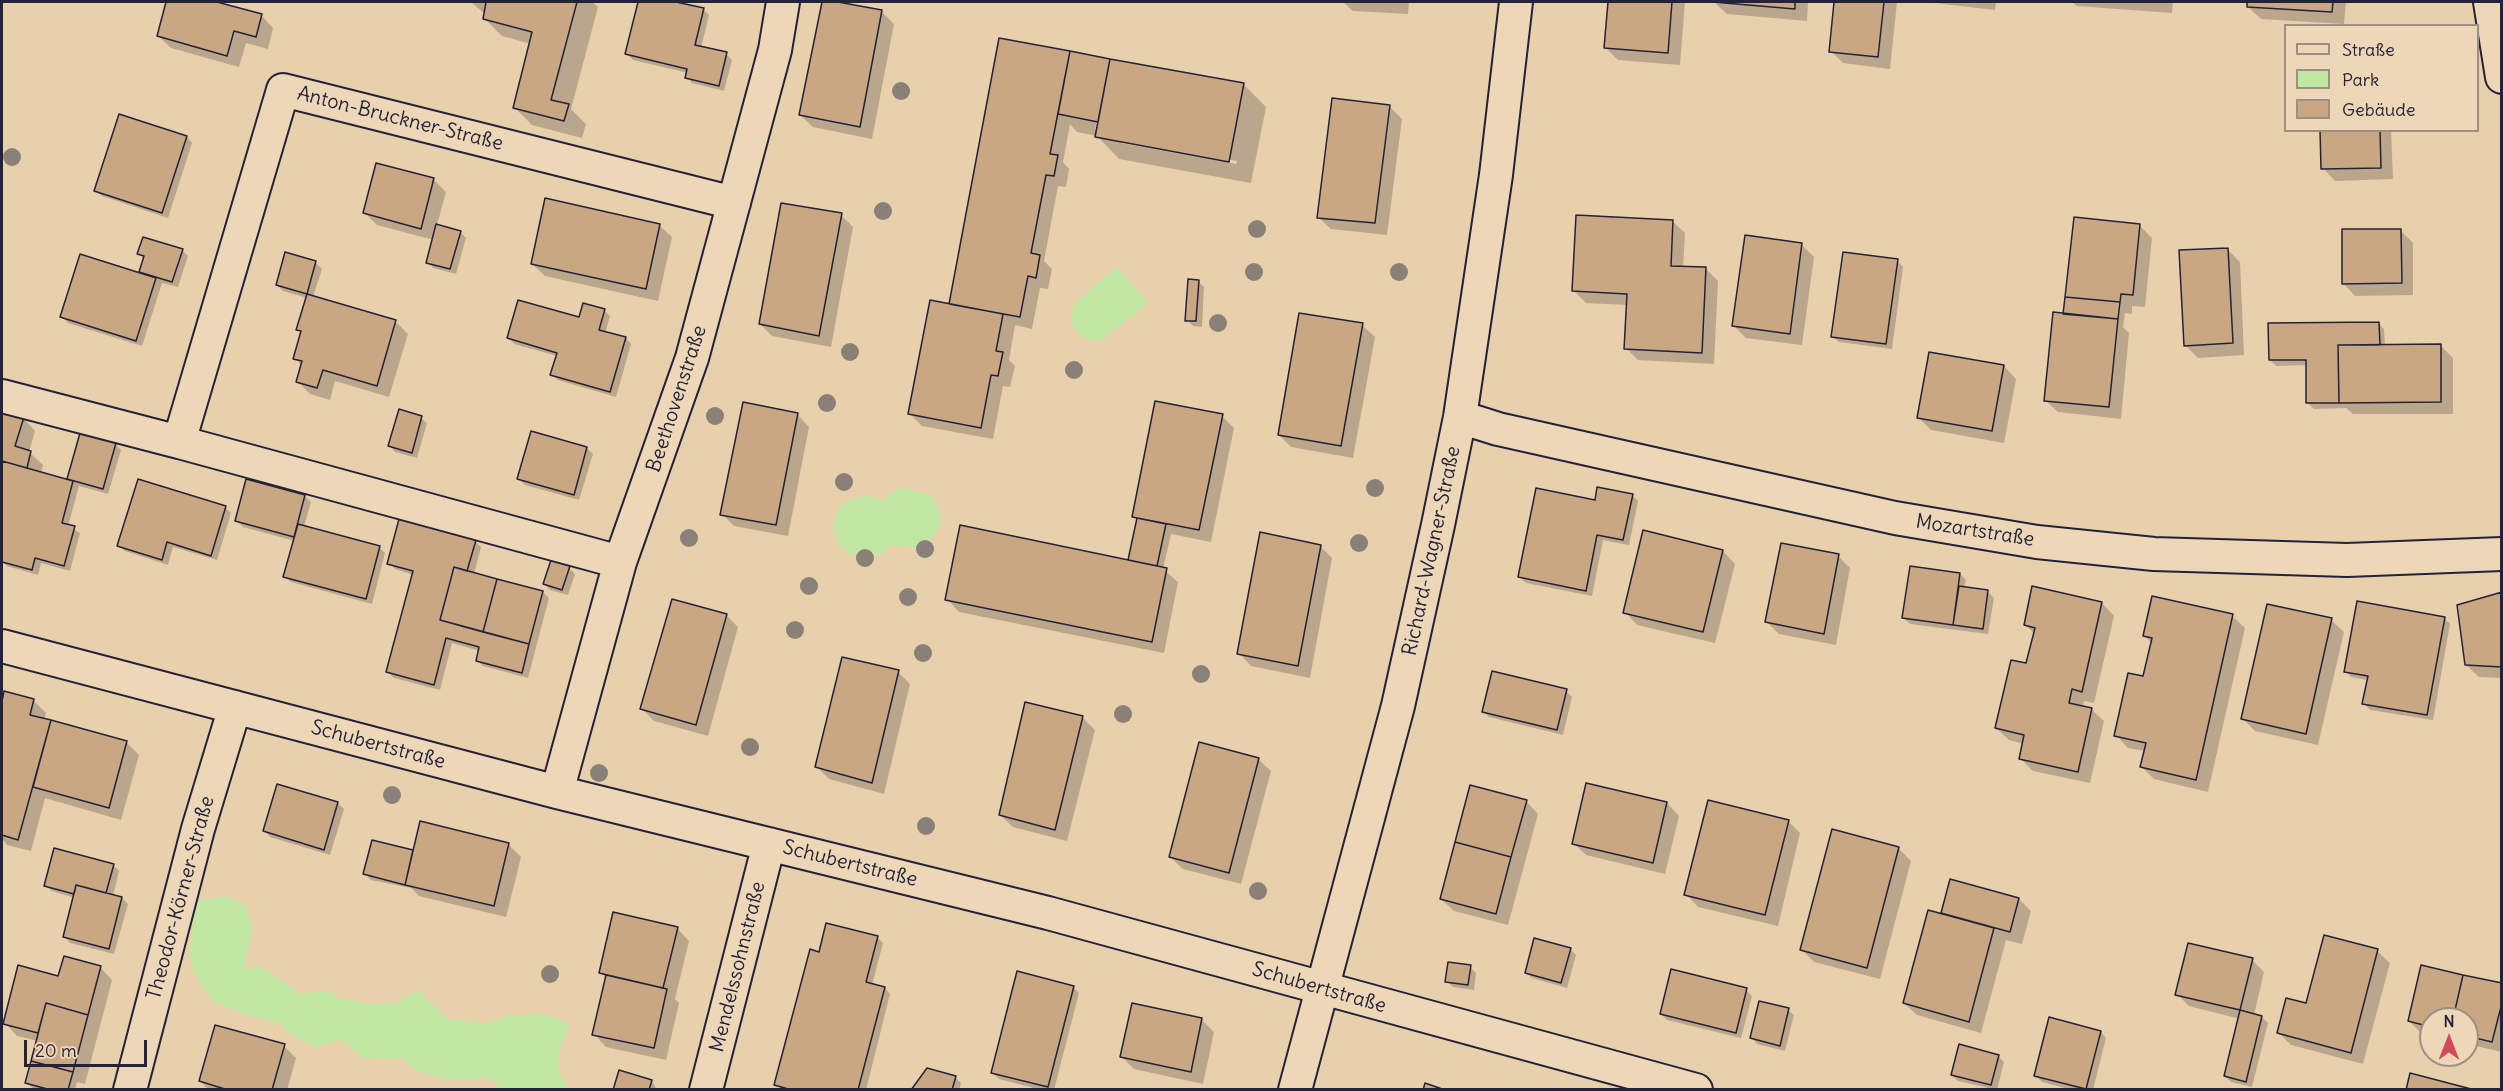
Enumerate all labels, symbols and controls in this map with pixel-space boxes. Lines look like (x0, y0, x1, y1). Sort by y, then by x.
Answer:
legend (2284, 24, 2479, 132)
text: Straße (2342, 38, 2395, 61)
text: Park (2342, 68, 2379, 91)
street label: Anton-Bruckner-Straße (295, 82, 505, 156)
text: Gebäude (2342, 98, 2415, 121)
street label: Beethovenstraße (642, 322, 712, 476)
street label: Richard-Wagner-Straße (1398, 444, 1466, 658)
street label: Mozartstraße (1914, 510, 2036, 552)
street label: Schubertstraße (308, 716, 448, 774)
street label: Theodor-Körner-Straße (142, 794, 220, 1002)
street label: Schubertstraße (780, 836, 920, 892)
street label: Mendelssohnstraße (705, 879, 771, 1055)
street label: Schubertstraße (1249, 957, 1389, 1019)
north arrow (2419, 1007, 2479, 1067)
text: N (2443, 1011, 2455, 1031)
scale bar (27, 1028, 150, 1066)
text: 20 m (35, 1039, 77, 1062)

